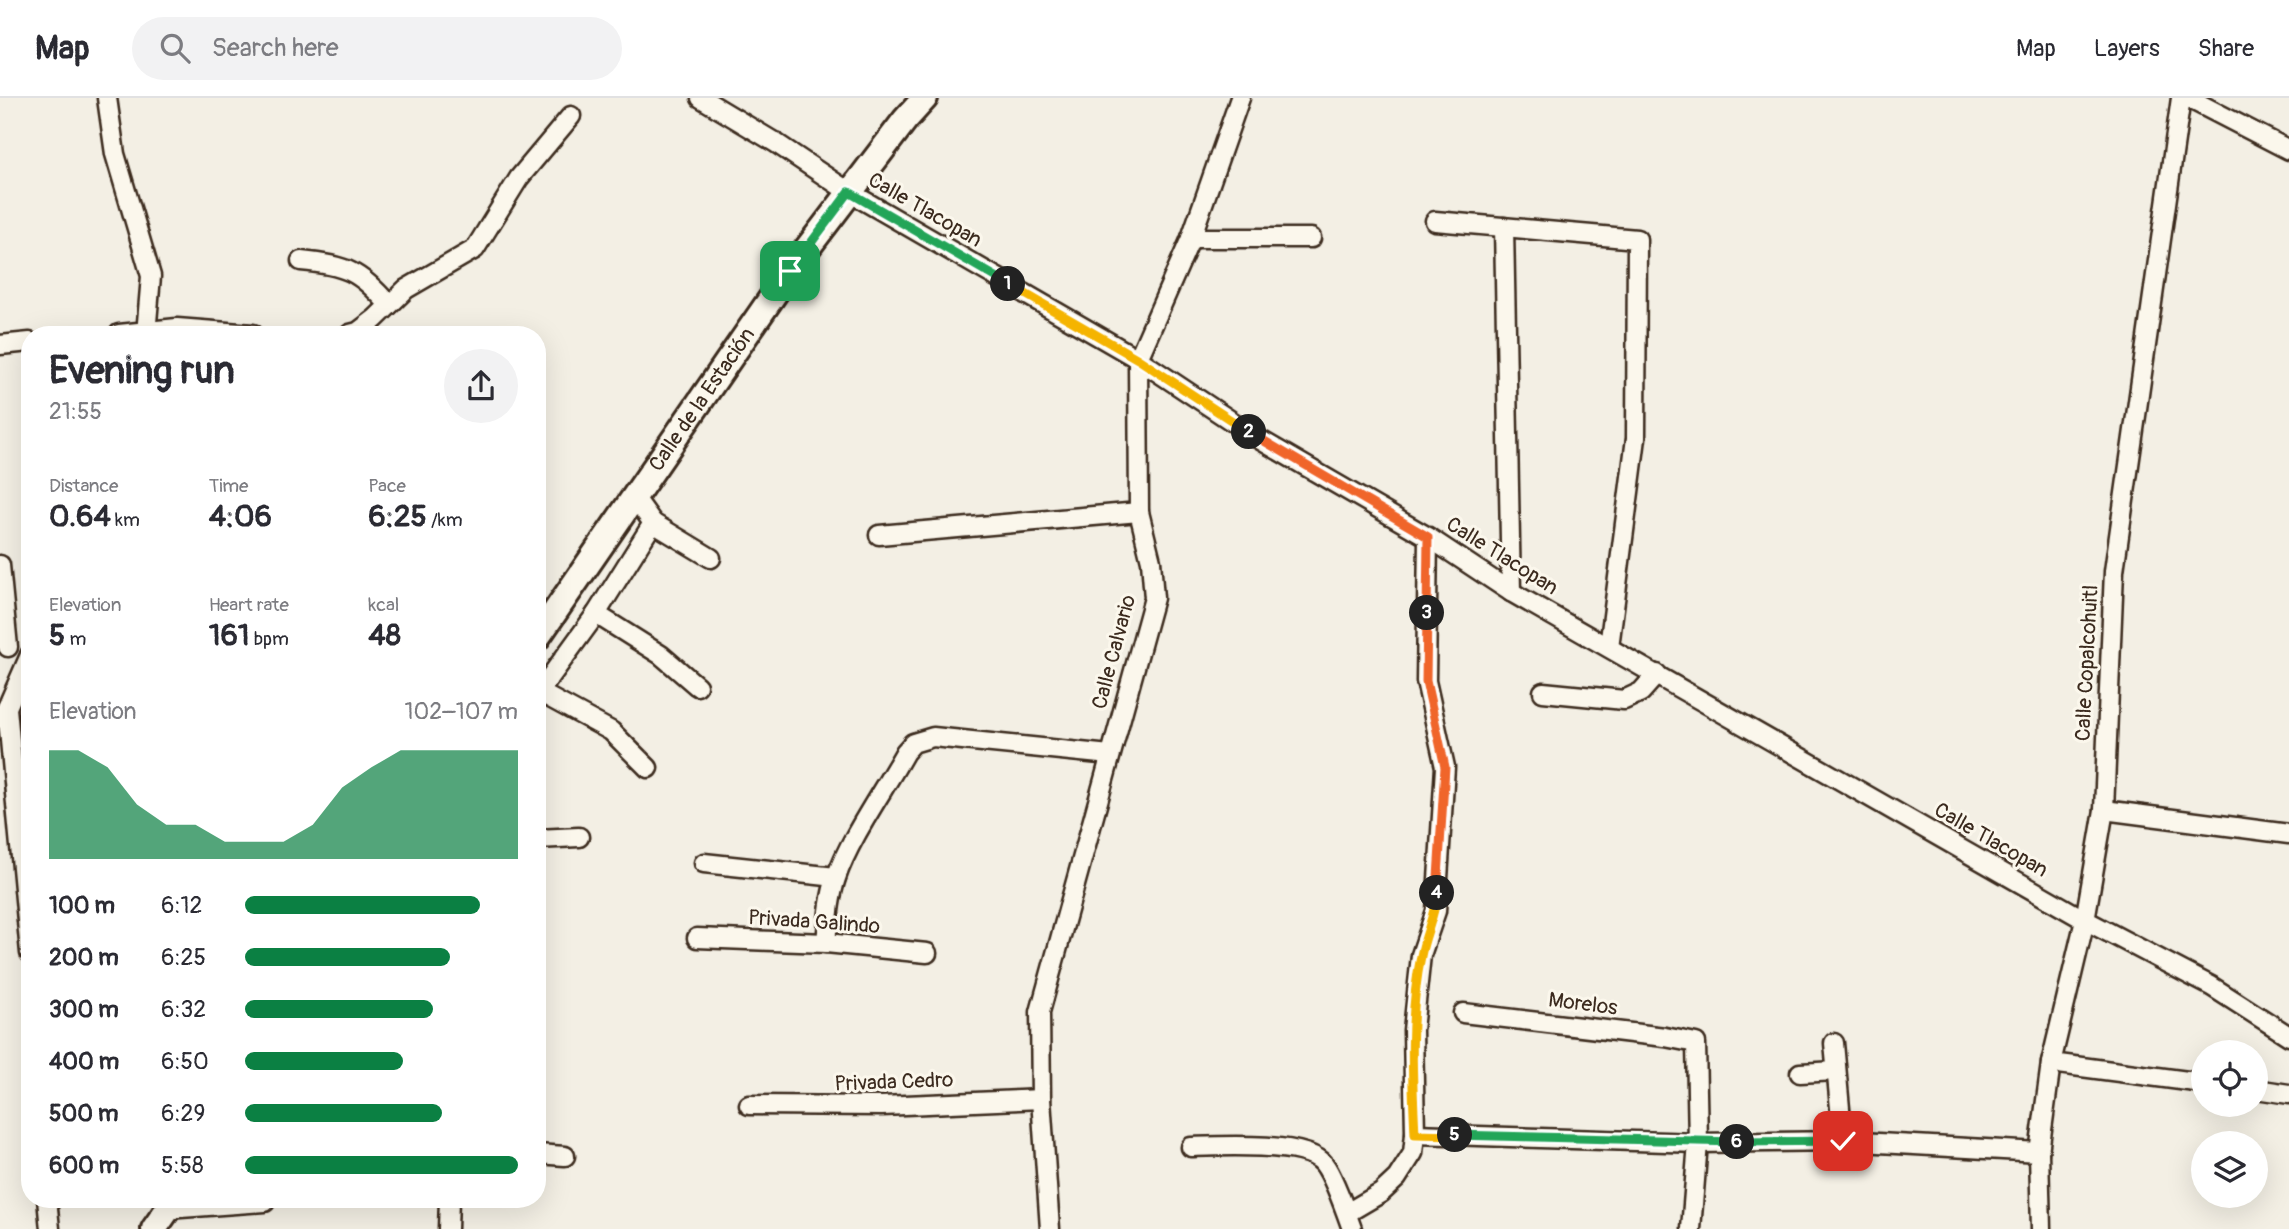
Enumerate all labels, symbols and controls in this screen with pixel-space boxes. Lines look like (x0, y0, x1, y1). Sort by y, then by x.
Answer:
search box (132, 17, 622, 80)
text: Map (35, 28, 90, 69)
icon: search (156, 29, 194, 67)
text: Search here (212, 32, 339, 64)
text: Map (2016, 34, 2056, 63)
text: Layers (2094, 34, 2160, 63)
text: Share (2198, 34, 2254, 63)
street label: Calle Tlacopan (863, 167, 987, 253)
pin (760, 241, 820, 301)
icon: arrive (771, 252, 809, 290)
pin: 1 (990, 266, 1026, 302)
text: 1 (1004, 271, 1011, 295)
street label: Calle de la Estación (643, 322, 761, 476)
text: Evening run (49, 347, 235, 395)
button: share (444, 349, 518, 423)
text: 21:55 (49, 397, 102, 426)
pin: 2 (1232, 414, 1266, 450)
text: 2 (1243, 419, 1254, 443)
text: Distance (49, 474, 118, 498)
text: Time (209, 474, 248, 498)
text: Pace (368, 474, 406, 498)
text: 0.64 (49, 498, 111, 535)
text: 4:06 (209, 498, 272, 535)
text: 6:25 (368, 498, 427, 535)
text: km (111, 508, 140, 532)
text: /km (427, 508, 463, 532)
street label: Calle Tlacopan (1441, 511, 1563, 601)
street label: Calle Copalcohuitl (2069, 584, 2105, 742)
street label: Calle Calvario (1086, 592, 1142, 712)
text: Elevation (49, 593, 121, 617)
text: Heart rate (209, 593, 289, 617)
text: kcal (368, 593, 399, 617)
pin: 3 (1410, 596, 1444, 630)
text: 3 (1421, 600, 1432, 624)
text: 5 (49, 617, 65, 654)
text: 161 (209, 617, 250, 654)
text: 48 (368, 617, 401, 654)
text: m (65, 627, 86, 651)
text: bpm (250, 627, 289, 651)
text: Elevation (49, 697, 137, 726)
text: 102–107 m (405, 697, 518, 726)
street label: Calle Tlacopan (1929, 797, 2053, 883)
pin: 4 (1420, 876, 1454, 910)
text: 4 (1431, 880, 1442, 904)
text: 100 m (49, 891, 115, 920)
text: 6:12 (161, 891, 202, 920)
street label: Privada Galindo (747, 904, 881, 940)
text: 200 m (49, 943, 119, 972)
text: 6:25 (161, 943, 206, 972)
street label: Morelos (1547, 986, 1620, 1022)
text: 300 m (49, 995, 119, 1024)
text: 6:32 (161, 995, 206, 1024)
map controls (2191, 1040, 2268, 1208)
button: locate (2191, 1040, 2268, 1117)
text: 400 m (49, 1047, 119, 1076)
text: 6:50 (161, 1047, 209, 1076)
street label: Privada Cedro (834, 1066, 954, 1098)
text: 500 m (49, 1099, 118, 1128)
text: 6:29 (161, 1099, 205, 1128)
pin (1813, 1111, 1873, 1171)
pin: 5 (1438, 1118, 1472, 1152)
text: 5 (1449, 1122, 1460, 1146)
icon: check (1824, 1122, 1862, 1160)
pin: 6 (1720, 1124, 1754, 1160)
text: 6 (1731, 1129, 1742, 1153)
button: layers (2191, 1131, 2268, 1208)
text: 600 m (49, 1151, 119, 1180)
text: 5:58 (161, 1151, 204, 1180)

